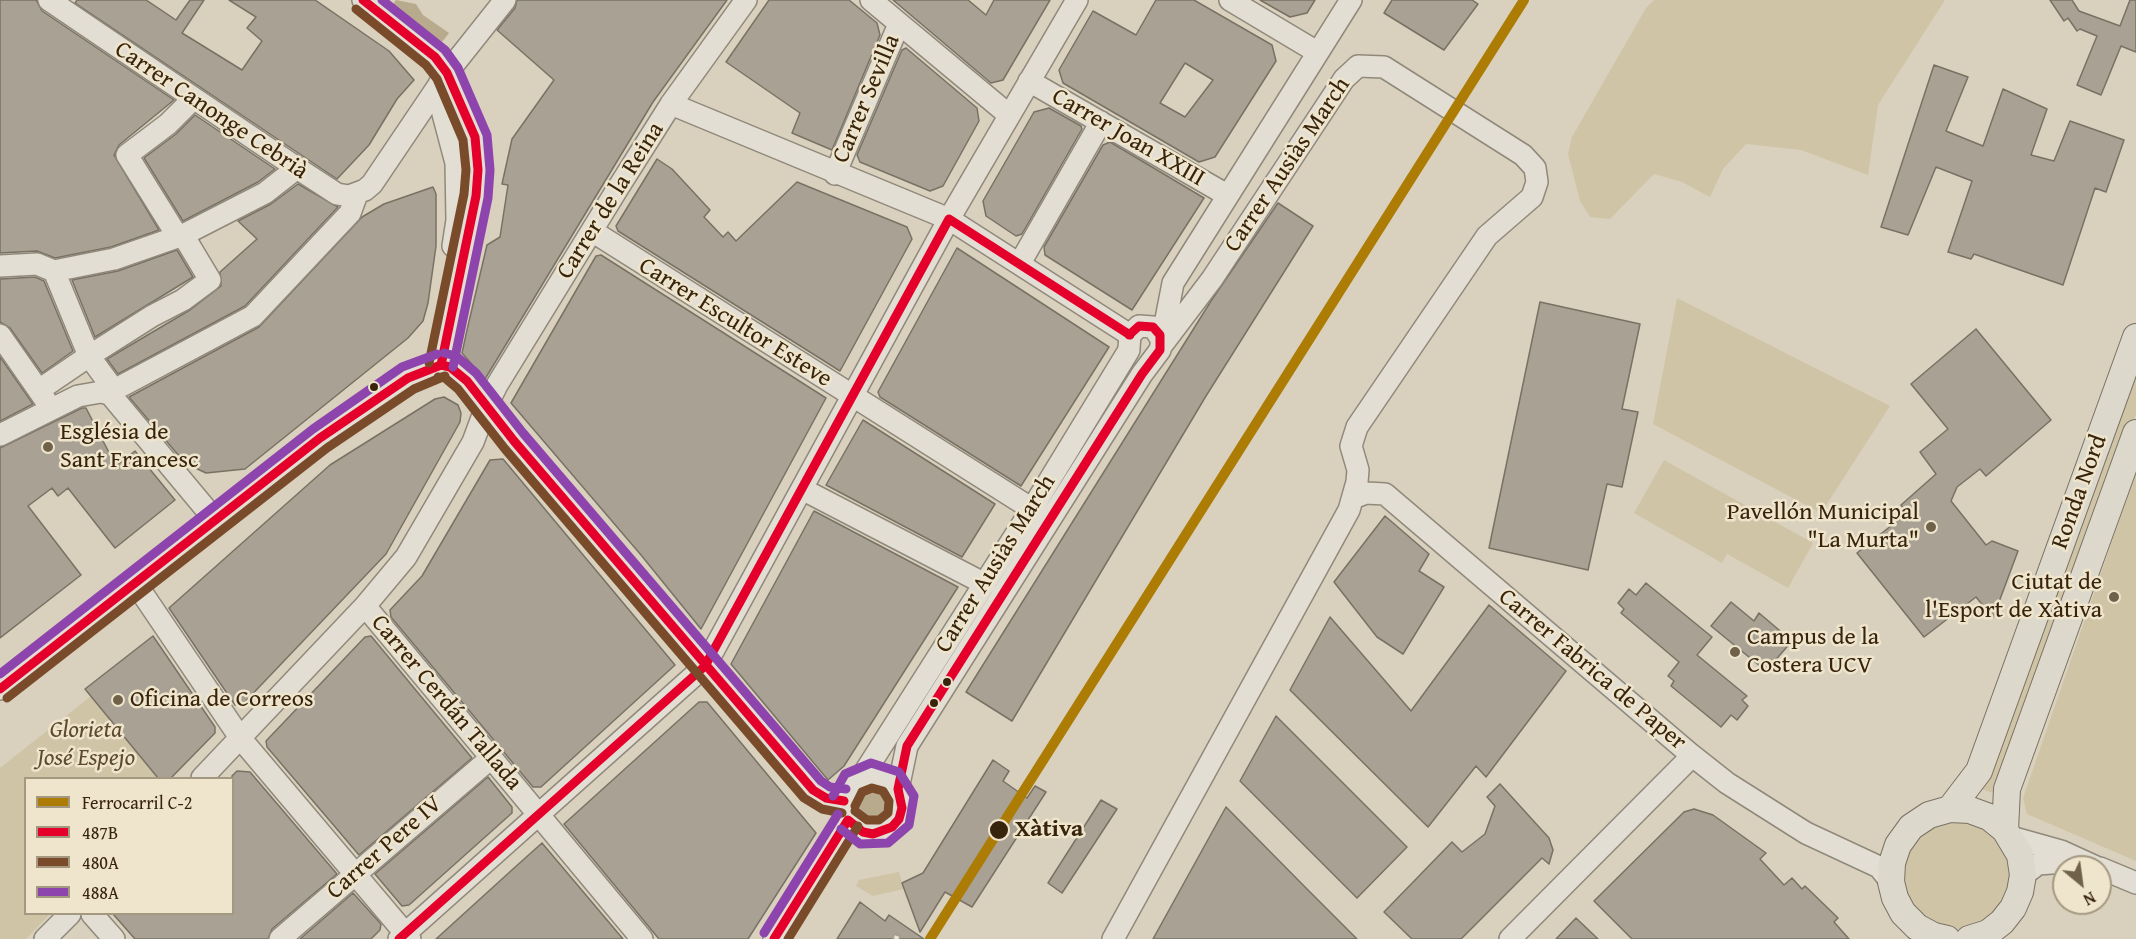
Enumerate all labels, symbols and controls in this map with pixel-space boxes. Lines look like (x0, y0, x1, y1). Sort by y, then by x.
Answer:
street label: Carrer Sevilla (827, 30, 907, 168)
street label: Carrer Canonge Cebrià (109, 36, 313, 186)
street label: Carrer Ausiàs March (1219, 72, 1357, 258)
street label: Carrer Joan XXIII (1046, 83, 1210, 193)
street label: Carrer de la Reina (551, 117, 671, 285)
street label: Carrer Escultor Esteve (633, 252, 837, 394)
unlabelled marker (368, 381, 380, 393)
place label: Església de Sant Francesc (60, 419, 199, 475)
street label: Ronda Nord (2046, 431, 2114, 553)
marker: Església de Sant Francesc (41, 440, 55, 454)
street label: Carrer Ausiàs March (930, 470, 1062, 658)
place label: Pavellón Municipal "La Murta" (1727, 499, 1919, 555)
marker: Pavellón Municipal "La Murta" (1924, 520, 1938, 534)
place label: Ciutat de l'Esport de Xàtiva (1925, 569, 2102, 625)
street label: Carrer Fabrica de Paper (1492, 583, 1692, 757)
marker: Ciutat de l'Esport de Xàtiva (2107, 590, 2121, 604)
street label: Carrer Cerdán Tallada (364, 609, 528, 797)
place label: Campus de la Costera UCV (1747, 624, 1879, 680)
marker: Campus de la Costera UCV (1728, 645, 1742, 659)
unlabelled marker (941, 676, 953, 688)
place label: Oficina de Correos (130, 686, 314, 714)
marker: Oficina de Correos (111, 693, 125, 707)
unlabelled marker (928, 697, 940, 709)
park label: Glorieta José Espejo (37, 717, 135, 773)
legend (24, 777, 234, 915)
text: Ferrocarril C-2 (82, 789, 192, 816)
street label: Carrer Pere IV (321, 790, 449, 906)
place label: Xàtiva (1015, 816, 1083, 844)
text: 487B (82, 819, 118, 846)
marker: Xàtiva (988, 819, 1010, 841)
text: 480A (82, 849, 119, 876)
north arrow (2052, 855, 2112, 915)
text: 488A (82, 879, 119, 906)
text: N (2079, 886, 2100, 912)

